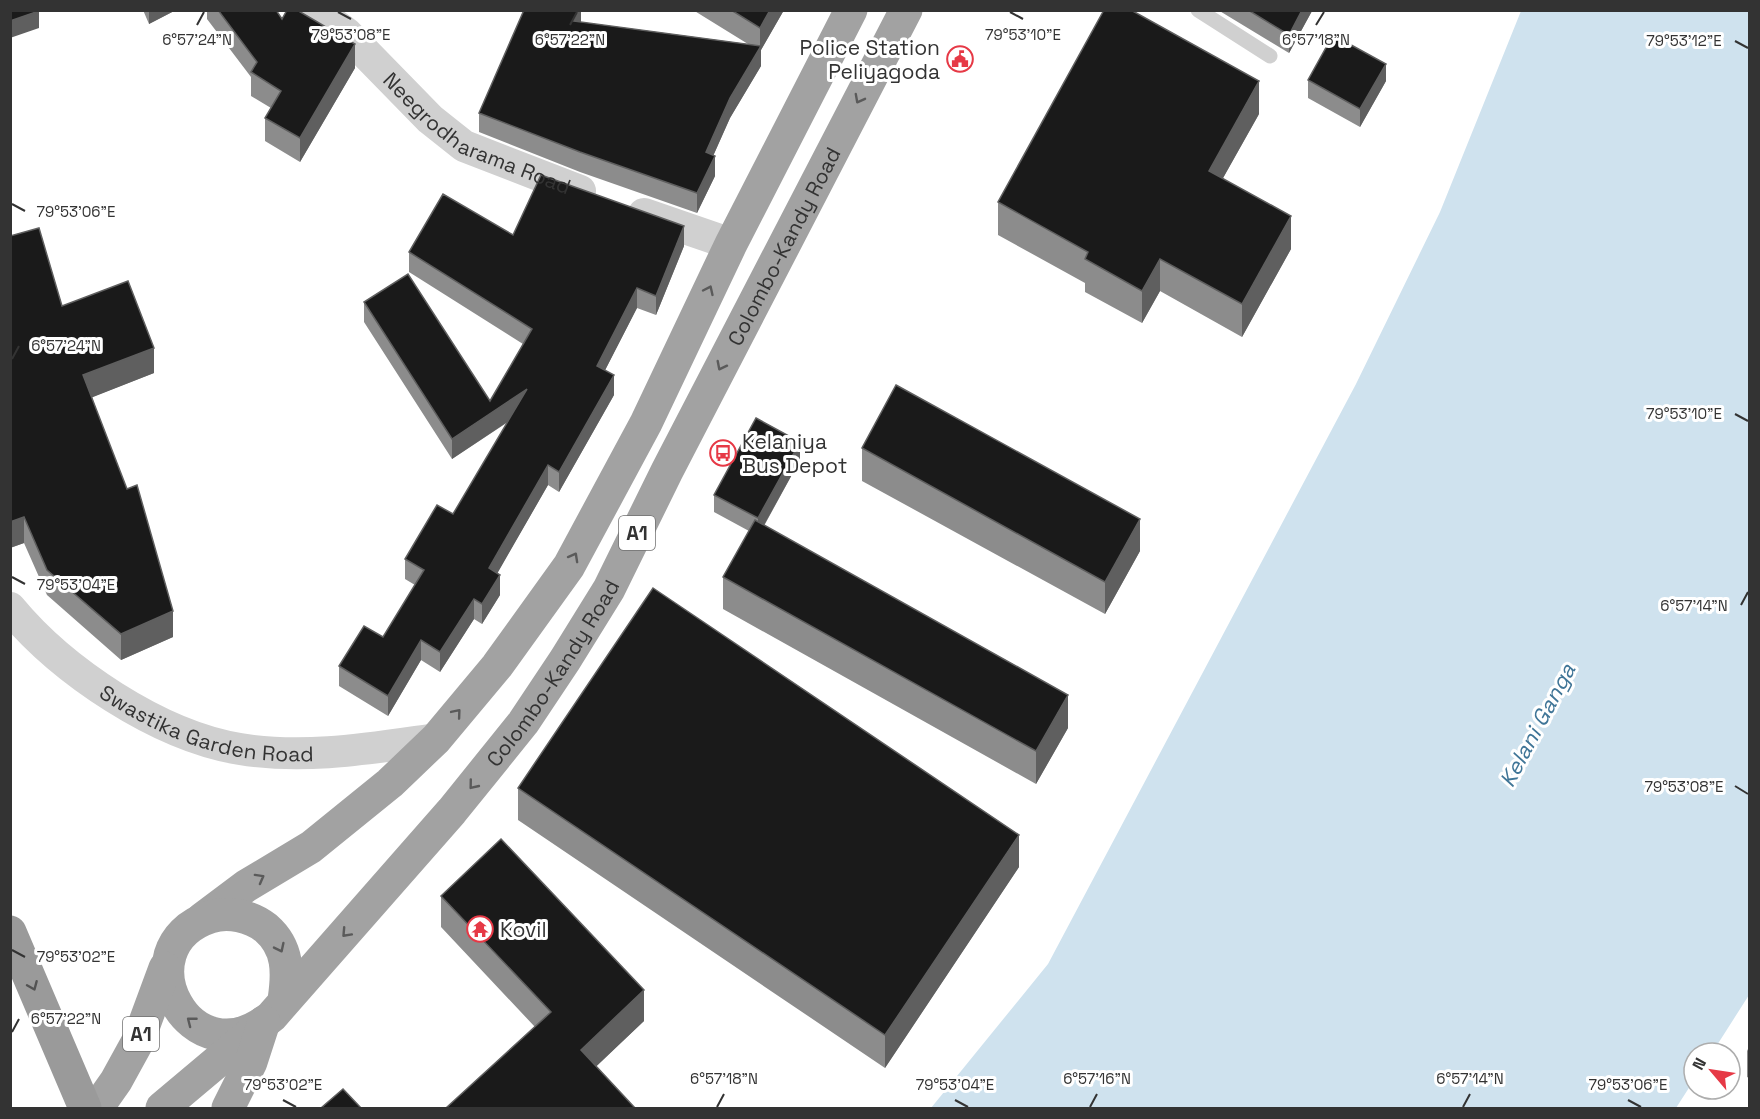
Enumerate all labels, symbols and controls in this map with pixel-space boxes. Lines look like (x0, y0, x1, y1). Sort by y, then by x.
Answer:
text: 79°53'08"E (312, 25, 390, 44)
text: 79°53'10"E (985, 25, 1061, 44)
text: 6°57'24"N (162, 30, 232, 49)
text: 6°57'22"N (535, 30, 605, 49)
text: 6°57'18"N (1282, 30, 1350, 49)
text: 79°53'12"E (1646, 31, 1722, 50)
place label: Police Station Peliyagoda (800, 34, 940, 85)
public building icon: Police Station Peliyagoda (945, 44, 975, 74)
street label: Neegrodharama Road (378, 66, 575, 200)
one-way arrow (855, 93, 866, 104)
street label: Colombo-Kandy Road (721, 142, 846, 350)
text: 79°53'06"E (37, 202, 115, 221)
one-way arrow (702, 285, 714, 296)
text: 6°57'24"N (31, 336, 101, 355)
one-way arrow (717, 359, 728, 370)
text: 79°53'10"E (1646, 404, 1722, 423)
place label: Kelaniya Bus Depot (742, 428, 847, 479)
bus stop icon: Kelaniya Bus Depot (708, 438, 738, 468)
road number: A1 (619, 516, 655, 550)
one-way arrow (567, 553, 578, 564)
text: 79°53'04"E (37, 575, 115, 594)
street label: Colombo-Kandy Road (480, 575, 625, 772)
text: 6°57'14"N (1660, 596, 1728, 615)
water label: Kelani Ganga (1493, 658, 1581, 792)
street label: Swastika Garden Road (95, 678, 314, 767)
one-way arrow (450, 709, 461, 720)
text: 79°53'08"E (1645, 777, 1723, 796)
one-way arrow (469, 778, 480, 789)
one-way arrow (254, 874, 265, 885)
temple icon: Kovil (465, 914, 495, 944)
place label: Kovil (500, 916, 547, 943)
one-way arrow (342, 927, 353, 937)
one-way arrow (273, 942, 285, 953)
text: 79°53'02"E (37, 947, 115, 966)
one-way arrow (26, 979, 38, 990)
text: 6°57'22"N (31, 1009, 101, 1028)
road number: A1 (123, 1017, 159, 1051)
one-way arrow (187, 1018, 198, 1029)
north arrow (1682, 1041, 1742, 1101)
text: N (1688, 1054, 1711, 1074)
text: 6°57'18"N (690, 1069, 758, 1088)
text: 6°57'16"N (1063, 1069, 1131, 1088)
text: 6°57'14"N (1436, 1069, 1504, 1088)
text: 79°53'02"E (244, 1075, 322, 1094)
text: 79°53'04"E (916, 1075, 994, 1094)
text: 79°53'06"E (1589, 1075, 1667, 1094)

